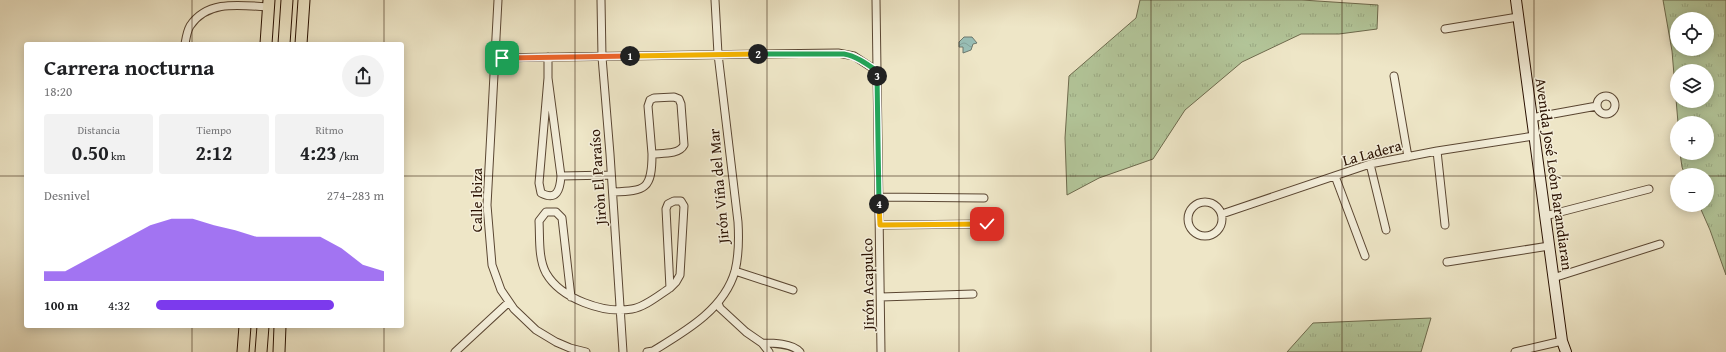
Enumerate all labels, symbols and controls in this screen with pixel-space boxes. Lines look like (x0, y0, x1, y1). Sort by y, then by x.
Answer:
map controls (1670, 12, 1714, 212)
button: locate (1670, 12, 1714, 56)
pin (485, 41, 519, 75)
pin: 2 (748, 44, 768, 64)
pin: 1 (620, 46, 640, 66)
text: 2 (755, 46, 761, 62)
icon: arrive (491, 47, 513, 69)
text: 1 (627, 48, 633, 64)
text: Carrera nocturna (44, 51, 215, 83)
button: share (342, 55, 384, 97)
button: layers (1670, 64, 1714, 108)
pin: 3 (867, 66, 887, 86)
text: 3 (874, 68, 880, 84)
street label: Avenida José León Barandiaran (1531, 76, 1578, 272)
text: 18:20 (44, 82, 72, 101)
button: + (1670, 116, 1714, 160)
text: Distancia (77, 122, 120, 138)
text: Tiempo (197, 122, 231, 138)
text: Ritmo (315, 122, 343, 138)
street label: Jiròn El Paraíso (584, 128, 611, 227)
street label: Jirón Viña del Mar (703, 128, 734, 246)
street label: La Ladera (1340, 135, 1404, 170)
text: 0.50 (72, 138, 109, 167)
text: 2:12 (196, 138, 232, 167)
text: 4:23 (300, 138, 337, 167)
text: km (109, 148, 126, 164)
text: /km (337, 148, 359, 164)
street label: Calle Ibiza (466, 168, 487, 232)
button: − (1670, 168, 1714, 212)
text: Desnivel (44, 186, 90, 205)
text: 274–283 m (327, 186, 384, 205)
pin: 4 (869, 194, 889, 214)
text: 4 (876, 196, 882, 212)
pin (970, 207, 1004, 241)
icon: check (976, 213, 998, 235)
street label: Jirón Acapulco (856, 237, 879, 332)
text: 100 m (44, 296, 78, 315)
text: 4:32 (108, 296, 130, 315)

